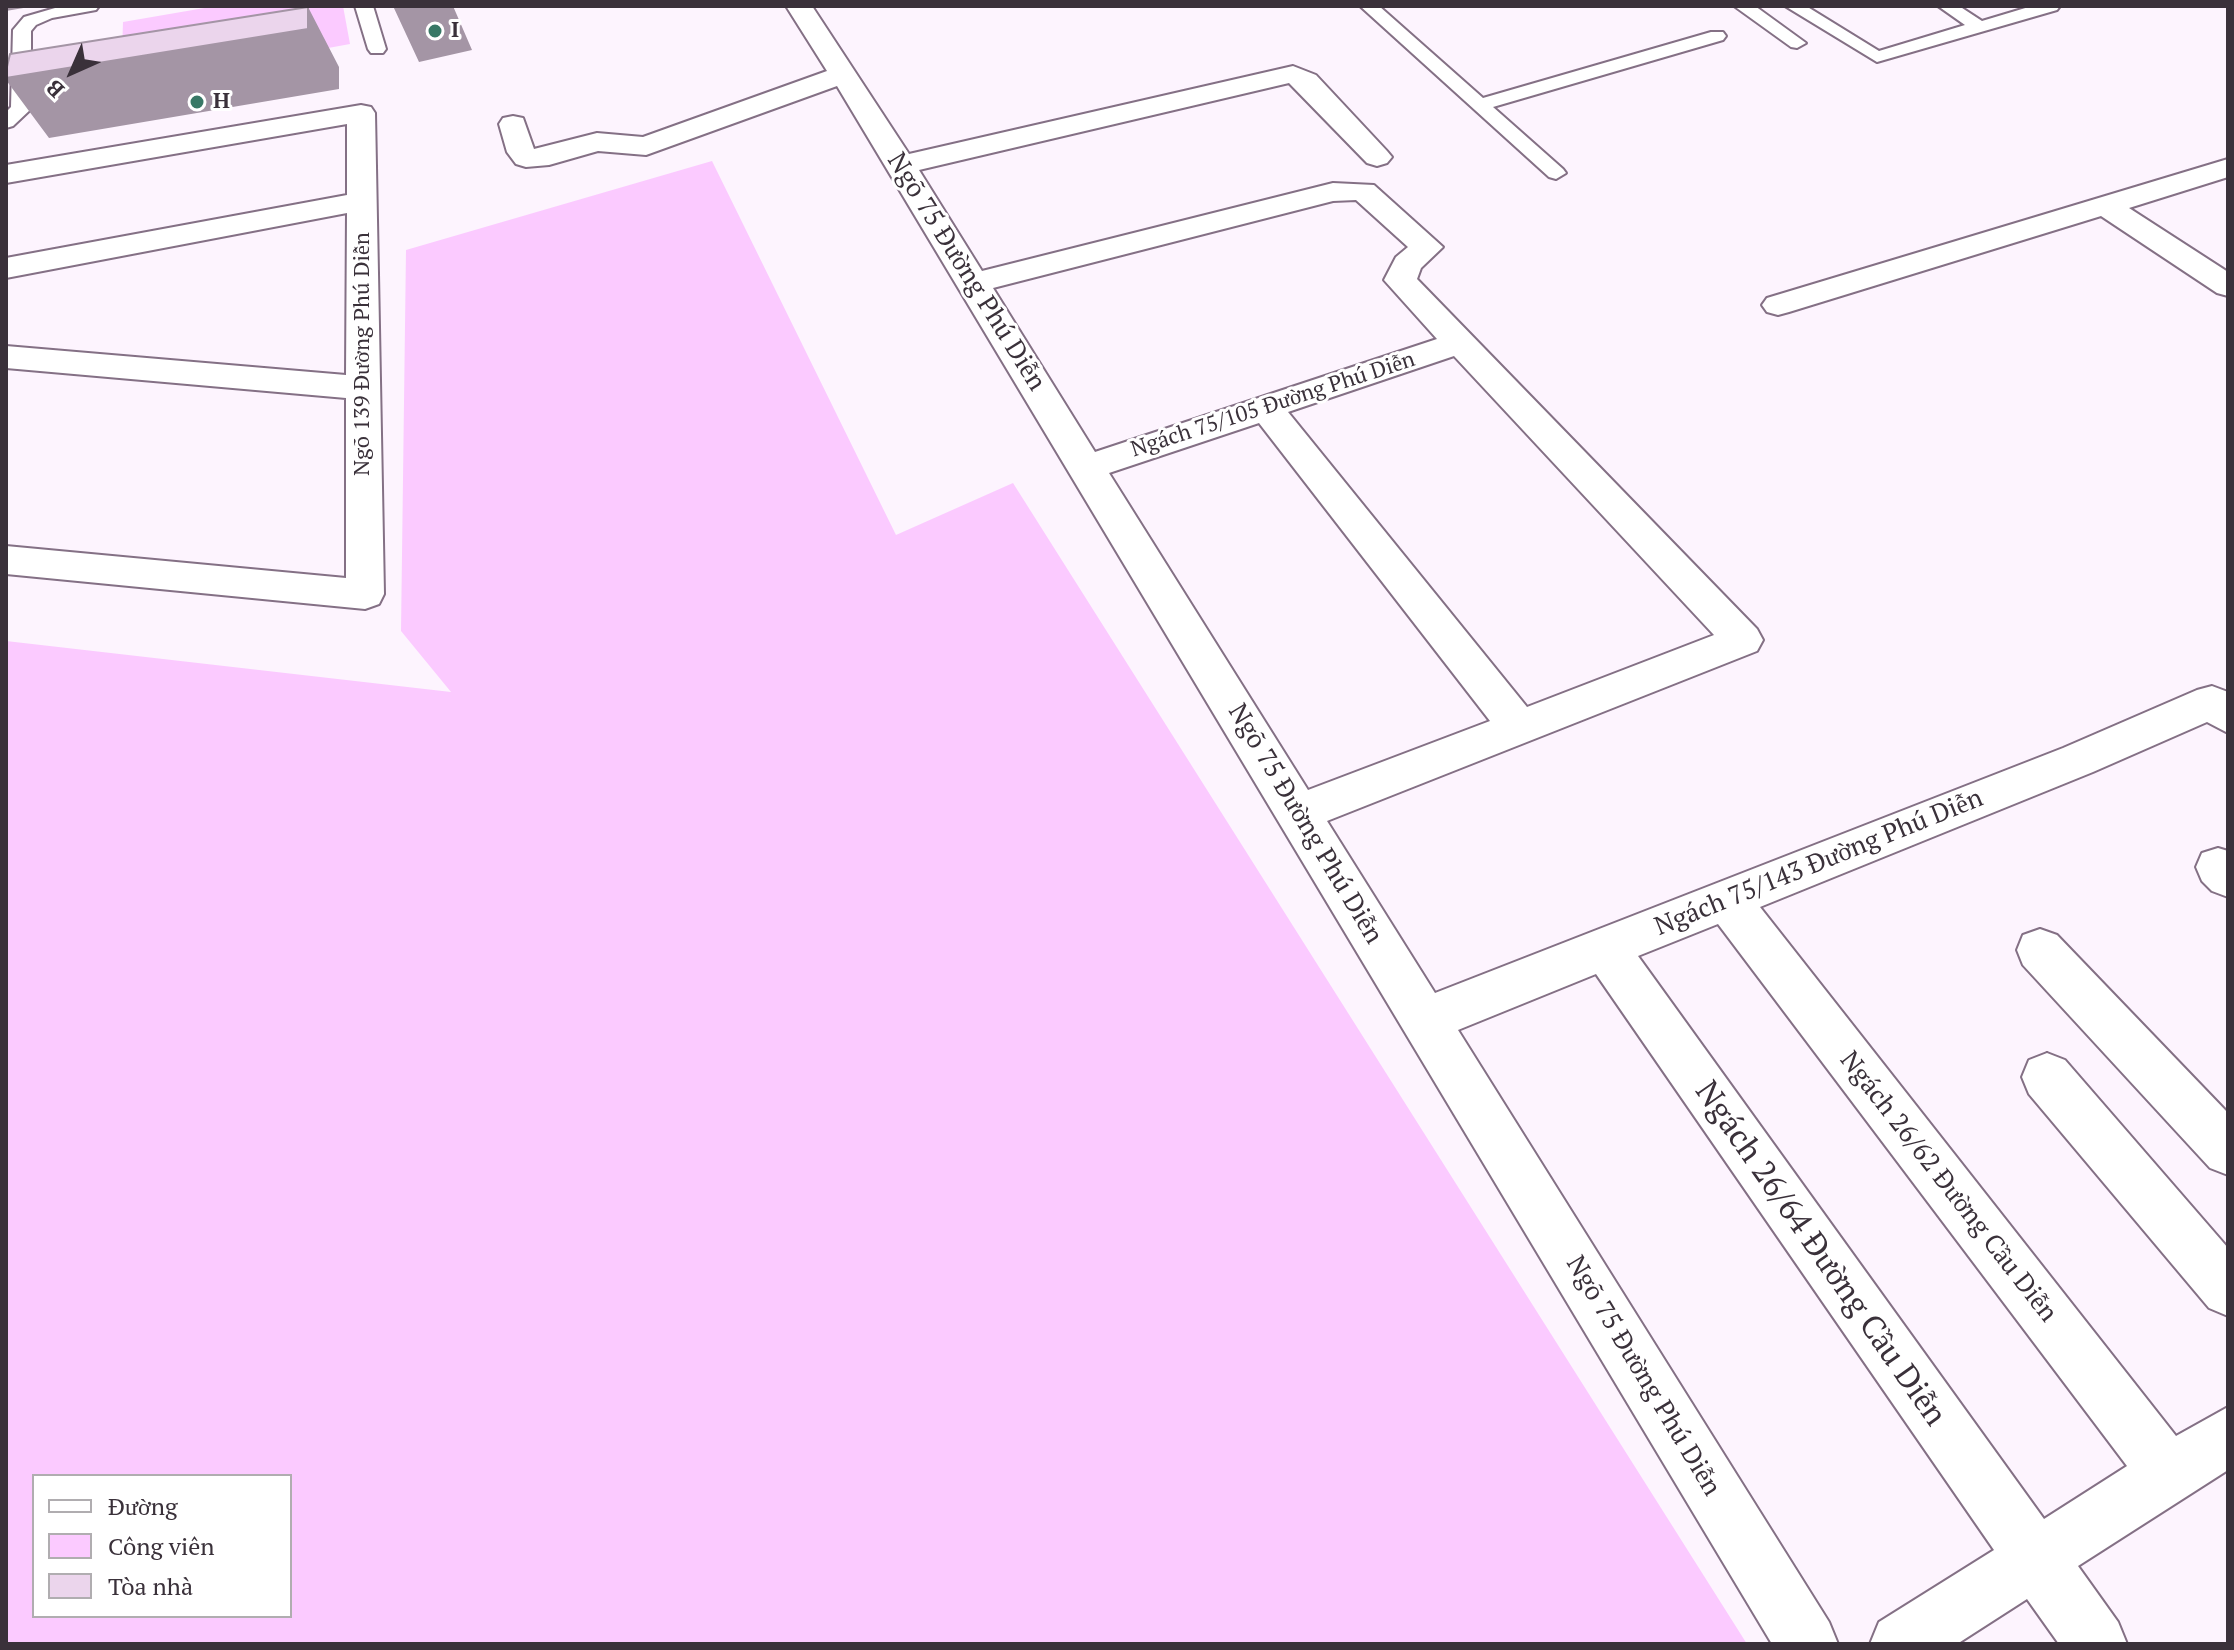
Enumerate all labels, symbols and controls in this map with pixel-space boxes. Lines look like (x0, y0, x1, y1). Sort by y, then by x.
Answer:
place label: I (451, 18, 459, 44)
marker: I (426, 22, 444, 40)
north arrow (32, 32, 112, 112)
text: B (39, 74, 70, 105)
place label: H (213, 89, 230, 115)
marker: H (188, 93, 206, 111)
street label: Ngõ 75 Đường Phú Diễn (880, 147, 1052, 397)
street label: Ngõ 139 Đường Phú Diễn (350, 232, 376, 476)
street label: Ngách 75/105 Đường Phú Diễn (1128, 347, 1418, 463)
street label: Ngõ 75 Đường Phú Diễn (1221, 698, 1389, 950)
street label: Ngách 75/143 Đường Phú Diễn (1650, 783, 1988, 943)
street label: Ngách 26/62 Đường Cầu Diễn (1833, 1046, 2063, 1328)
street label: Ngách 26/64 Đường Cầu Diễn (1686, 1074, 1954, 1434)
street label: Ngõ 75 Đường Phú Diễn (1559, 1250, 1727, 1502)
legend (32, 1474, 292, 1618)
text: Đường (108, 1490, 178, 1522)
text: Công viên (108, 1530, 215, 1562)
text: Tòa nhà (108, 1570, 193, 1602)

